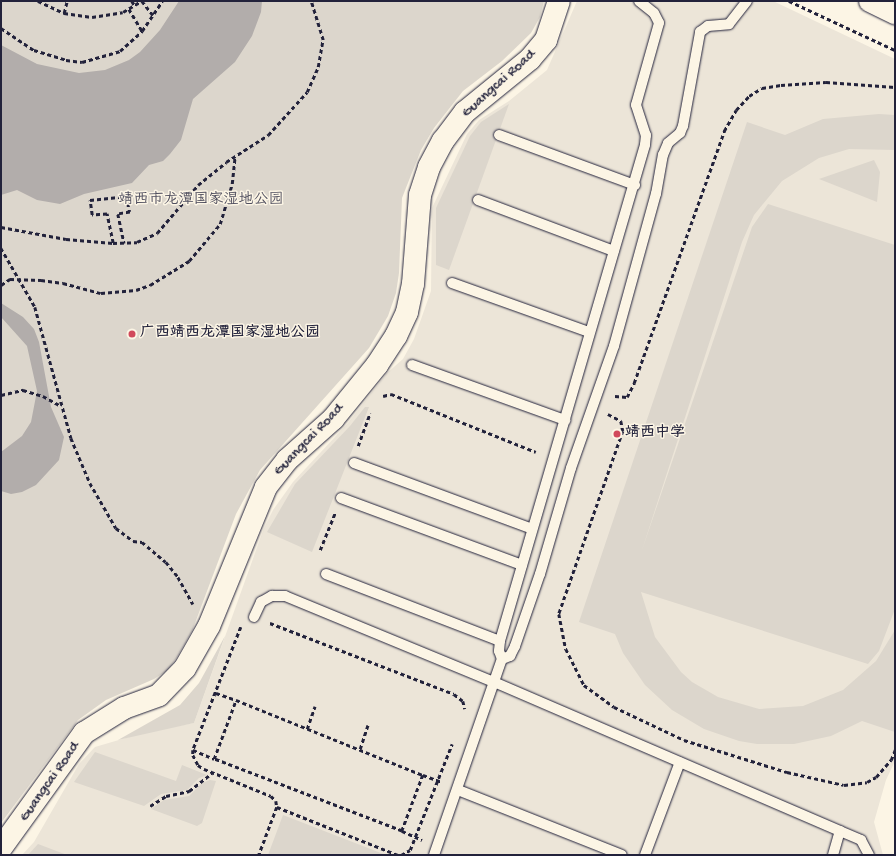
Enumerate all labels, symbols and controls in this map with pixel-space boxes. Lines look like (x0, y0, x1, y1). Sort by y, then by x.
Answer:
street label: Guangcai Road (458, 46, 540, 122)
park label: 靖西市龙潭国家湿地公园 (119, 192, 283, 210)
place label: 广西靖西龙潭国家湿地公园 (140, 325, 320, 343)
marker: 广西靖西龙潭国家湿地公园 (127, 329, 137, 339)
street label: Guangcai Road (270, 400, 348, 480)
place label: 靖西中学 (625, 425, 685, 443)
marker: 靖西中学 (612, 429, 622, 439)
street label: Guangcai Road (16, 739, 84, 825)

